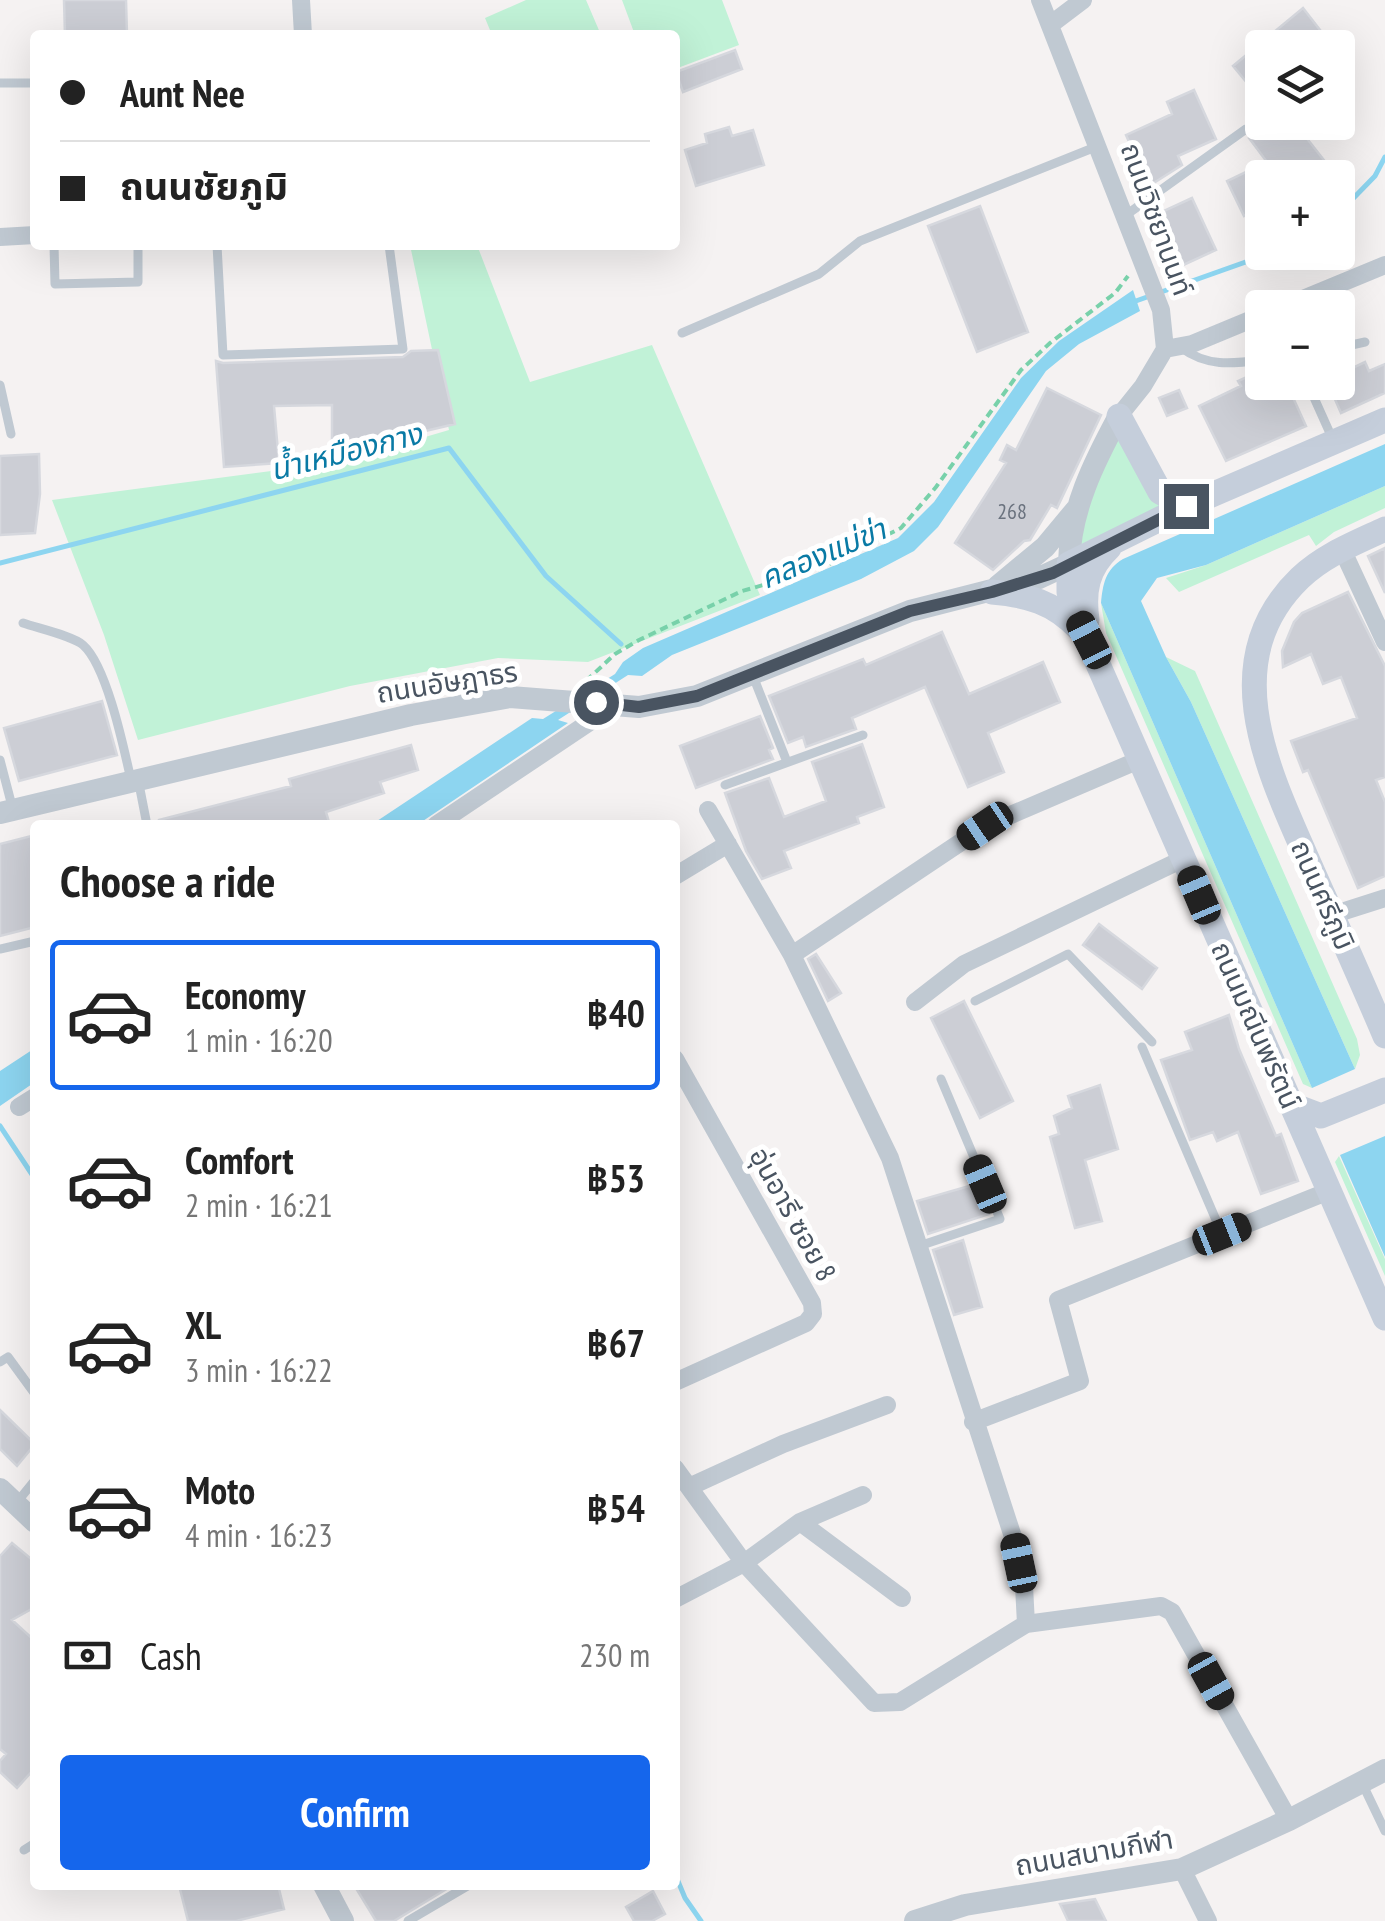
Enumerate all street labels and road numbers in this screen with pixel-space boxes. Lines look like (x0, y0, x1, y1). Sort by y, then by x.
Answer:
street label: ถนนวิชยานนท์ (1113, 137, 1202, 300)
street label: ถนนอัษฎาธร (374, 652, 520, 711)
street label: ถนนศรีภูมิ (1283, 834, 1364, 956)
street label: ถนนมณีนพรัตน์ (1203, 935, 1310, 1114)
street label: อุ่นอารี ซอย 8 (742, 1140, 845, 1287)
street label: ถนนสนามกีฬา (1012, 1819, 1176, 1884)

